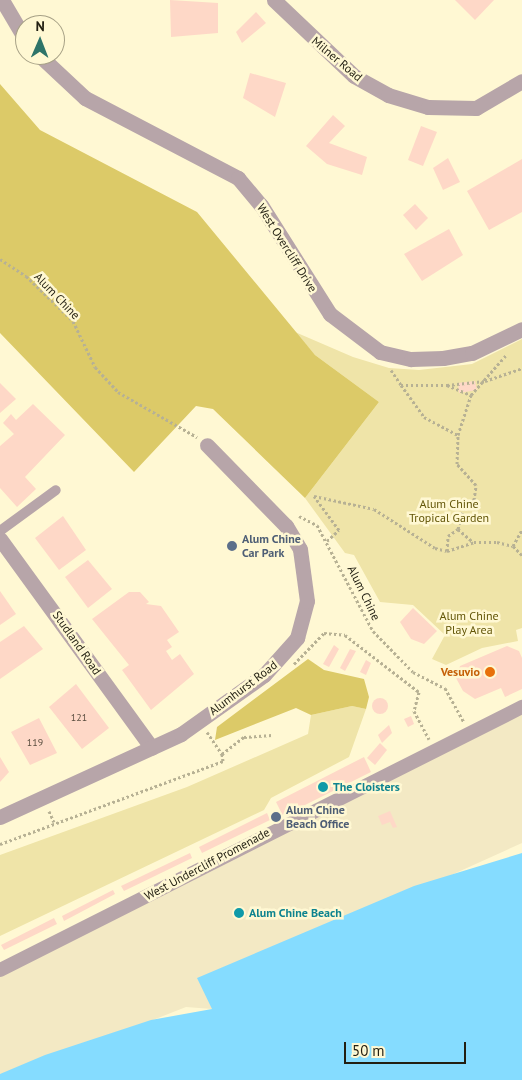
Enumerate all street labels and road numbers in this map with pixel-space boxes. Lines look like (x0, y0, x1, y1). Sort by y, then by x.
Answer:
street label: Milner Road (309, 34, 365, 84)
street label: West Overcliff Drive (254, 201, 320, 295)
street label: Alum Chine (31, 270, 83, 322)
street label: Alum Chine (345, 563, 383, 623)
street label: Studland Road (50, 608, 104, 678)
street label: Alumhurst Road (206, 658, 280, 718)
street label: West Undercliff Promenade (142, 825, 272, 903)

